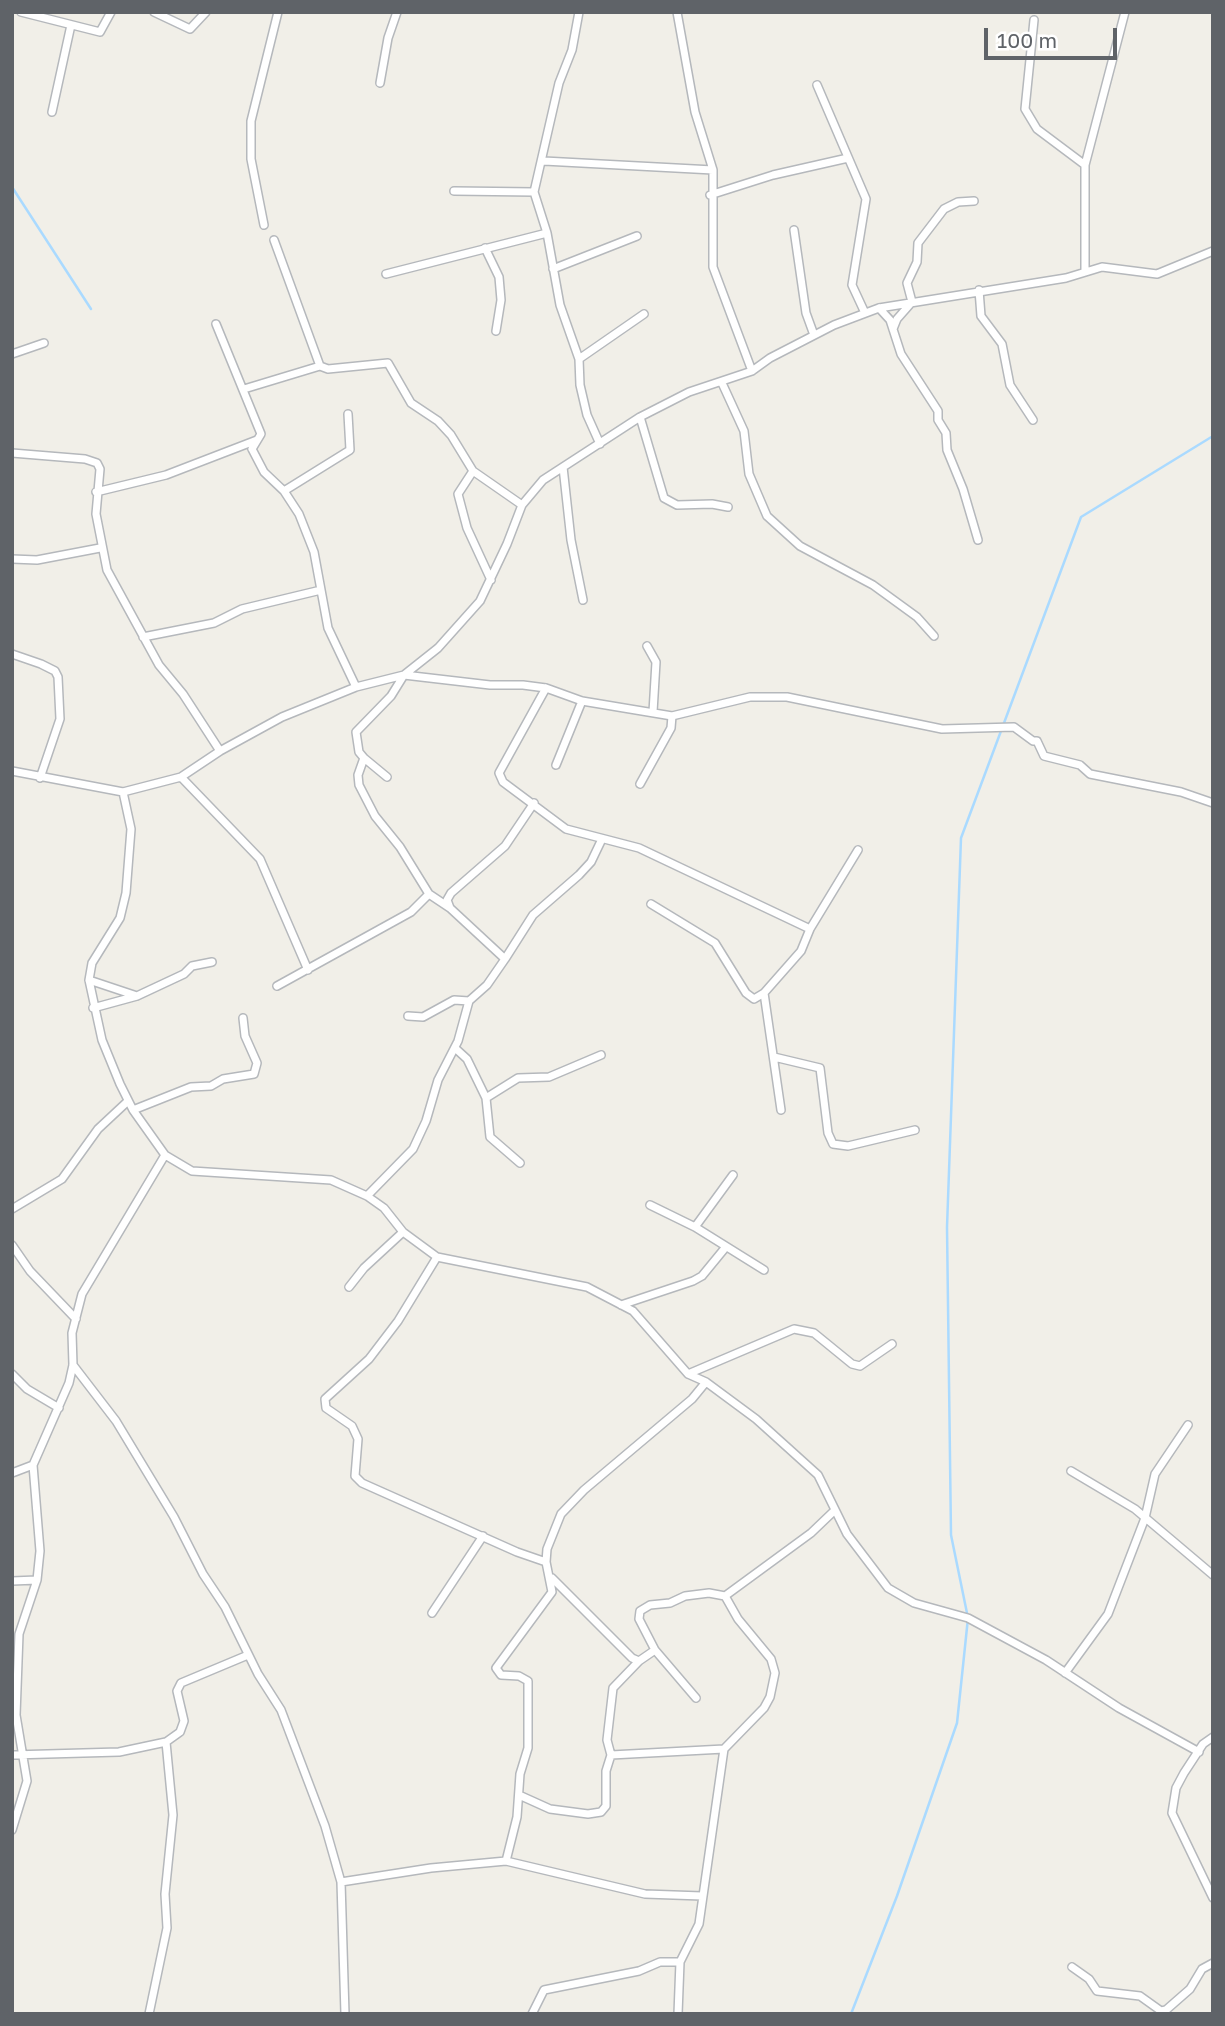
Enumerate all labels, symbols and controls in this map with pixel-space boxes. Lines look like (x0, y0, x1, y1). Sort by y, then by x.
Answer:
scale bar (987, 14, 1120, 58)
text: 100 m (997, 27, 1057, 53)

